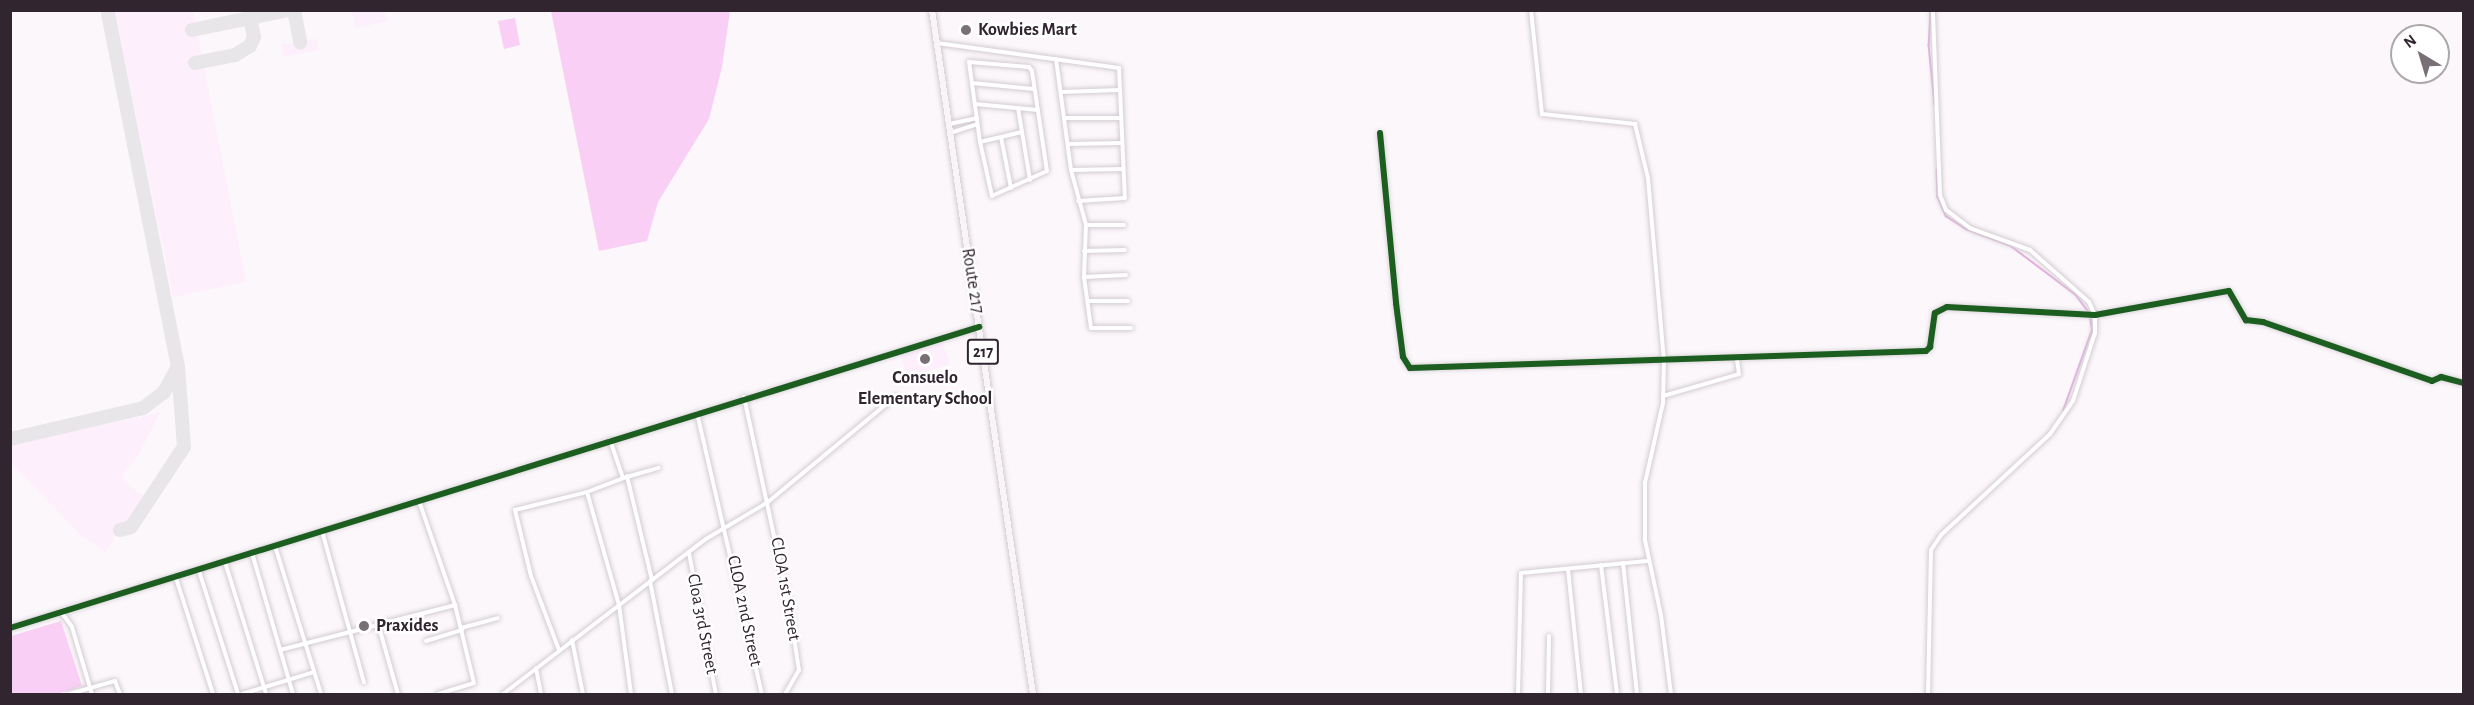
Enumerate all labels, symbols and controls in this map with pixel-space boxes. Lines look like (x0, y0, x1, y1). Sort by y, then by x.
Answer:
place label: Kowbies Mart (978, 19, 1077, 41)
marker: Kowbies Mart (959, 23, 973, 37)
north arrow (2390, 24, 2450, 84)
text: N (2401, 32, 2419, 51)
street label: Route 217 (956, 247, 988, 315)
road number: 217 (966, 339, 1000, 365)
marker: Consuelo Elementary School (918, 352, 932, 366)
place label: Consuelo Elementary School (858, 368, 992, 410)
street label: CLOA 1st Street (765, 536, 805, 642)
street label: CLOA 2nd Street (722, 554, 766, 668)
street label: Cloa 3rd Street (682, 572, 722, 676)
place label: Praxides (376, 615, 438, 637)
marker: Praxides (357, 619, 371, 633)

